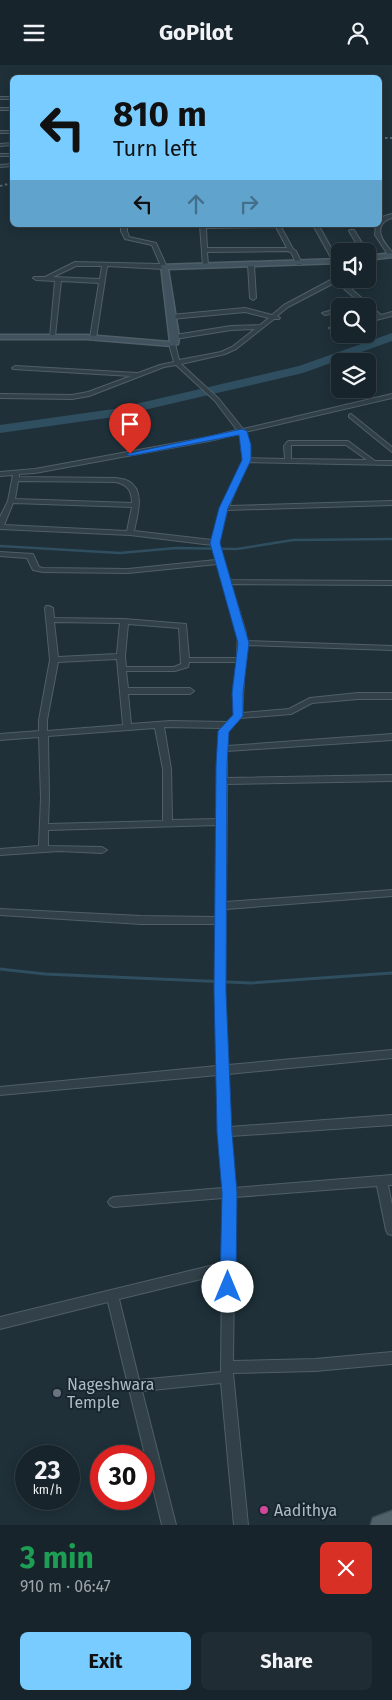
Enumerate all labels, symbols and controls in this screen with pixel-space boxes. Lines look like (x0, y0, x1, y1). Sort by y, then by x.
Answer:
icon: menu (20, 19, 48, 47)
text: GoPilot (159, 19, 233, 46)
icon: person (344, 19, 372, 47)
text: 810 m (113, 93, 207, 135)
icon: left (30, 95, 95, 160)
text: Turn left (113, 135, 197, 162)
icon: left (129, 190, 157, 218)
icon: ahead (182, 190, 210, 218)
icon: right (235, 190, 263, 218)
map controls (331, 243, 376, 398)
button: sound (331, 243, 376, 288)
button: search (331, 298, 376, 343)
button: layers (331, 353, 376, 398)
pin (109, 403, 151, 454)
icon: arrive (116, 410, 144, 438)
position arrow (201, 1260, 253, 1312)
place label: Nageshwara Temple (67, 1375, 154, 1412)
marker: Nageshwara Temple (51, 1387, 63, 1399)
speed limit sign: 30 (90, 1445, 155, 1510)
text: 23 (35, 1456, 60, 1486)
text: km/h (33, 1483, 62, 1497)
place label: Aadithya (274, 1501, 337, 1520)
marker: Aadithya (258, 1504, 270, 1516)
text: 3 min (20, 1540, 94, 1576)
button: close (320, 1542, 372, 1594)
text: 910 m · 06:47 (20, 1577, 111, 1596)
button: Exit (20, 1632, 191, 1690)
button: Share (201, 1632, 372, 1690)

